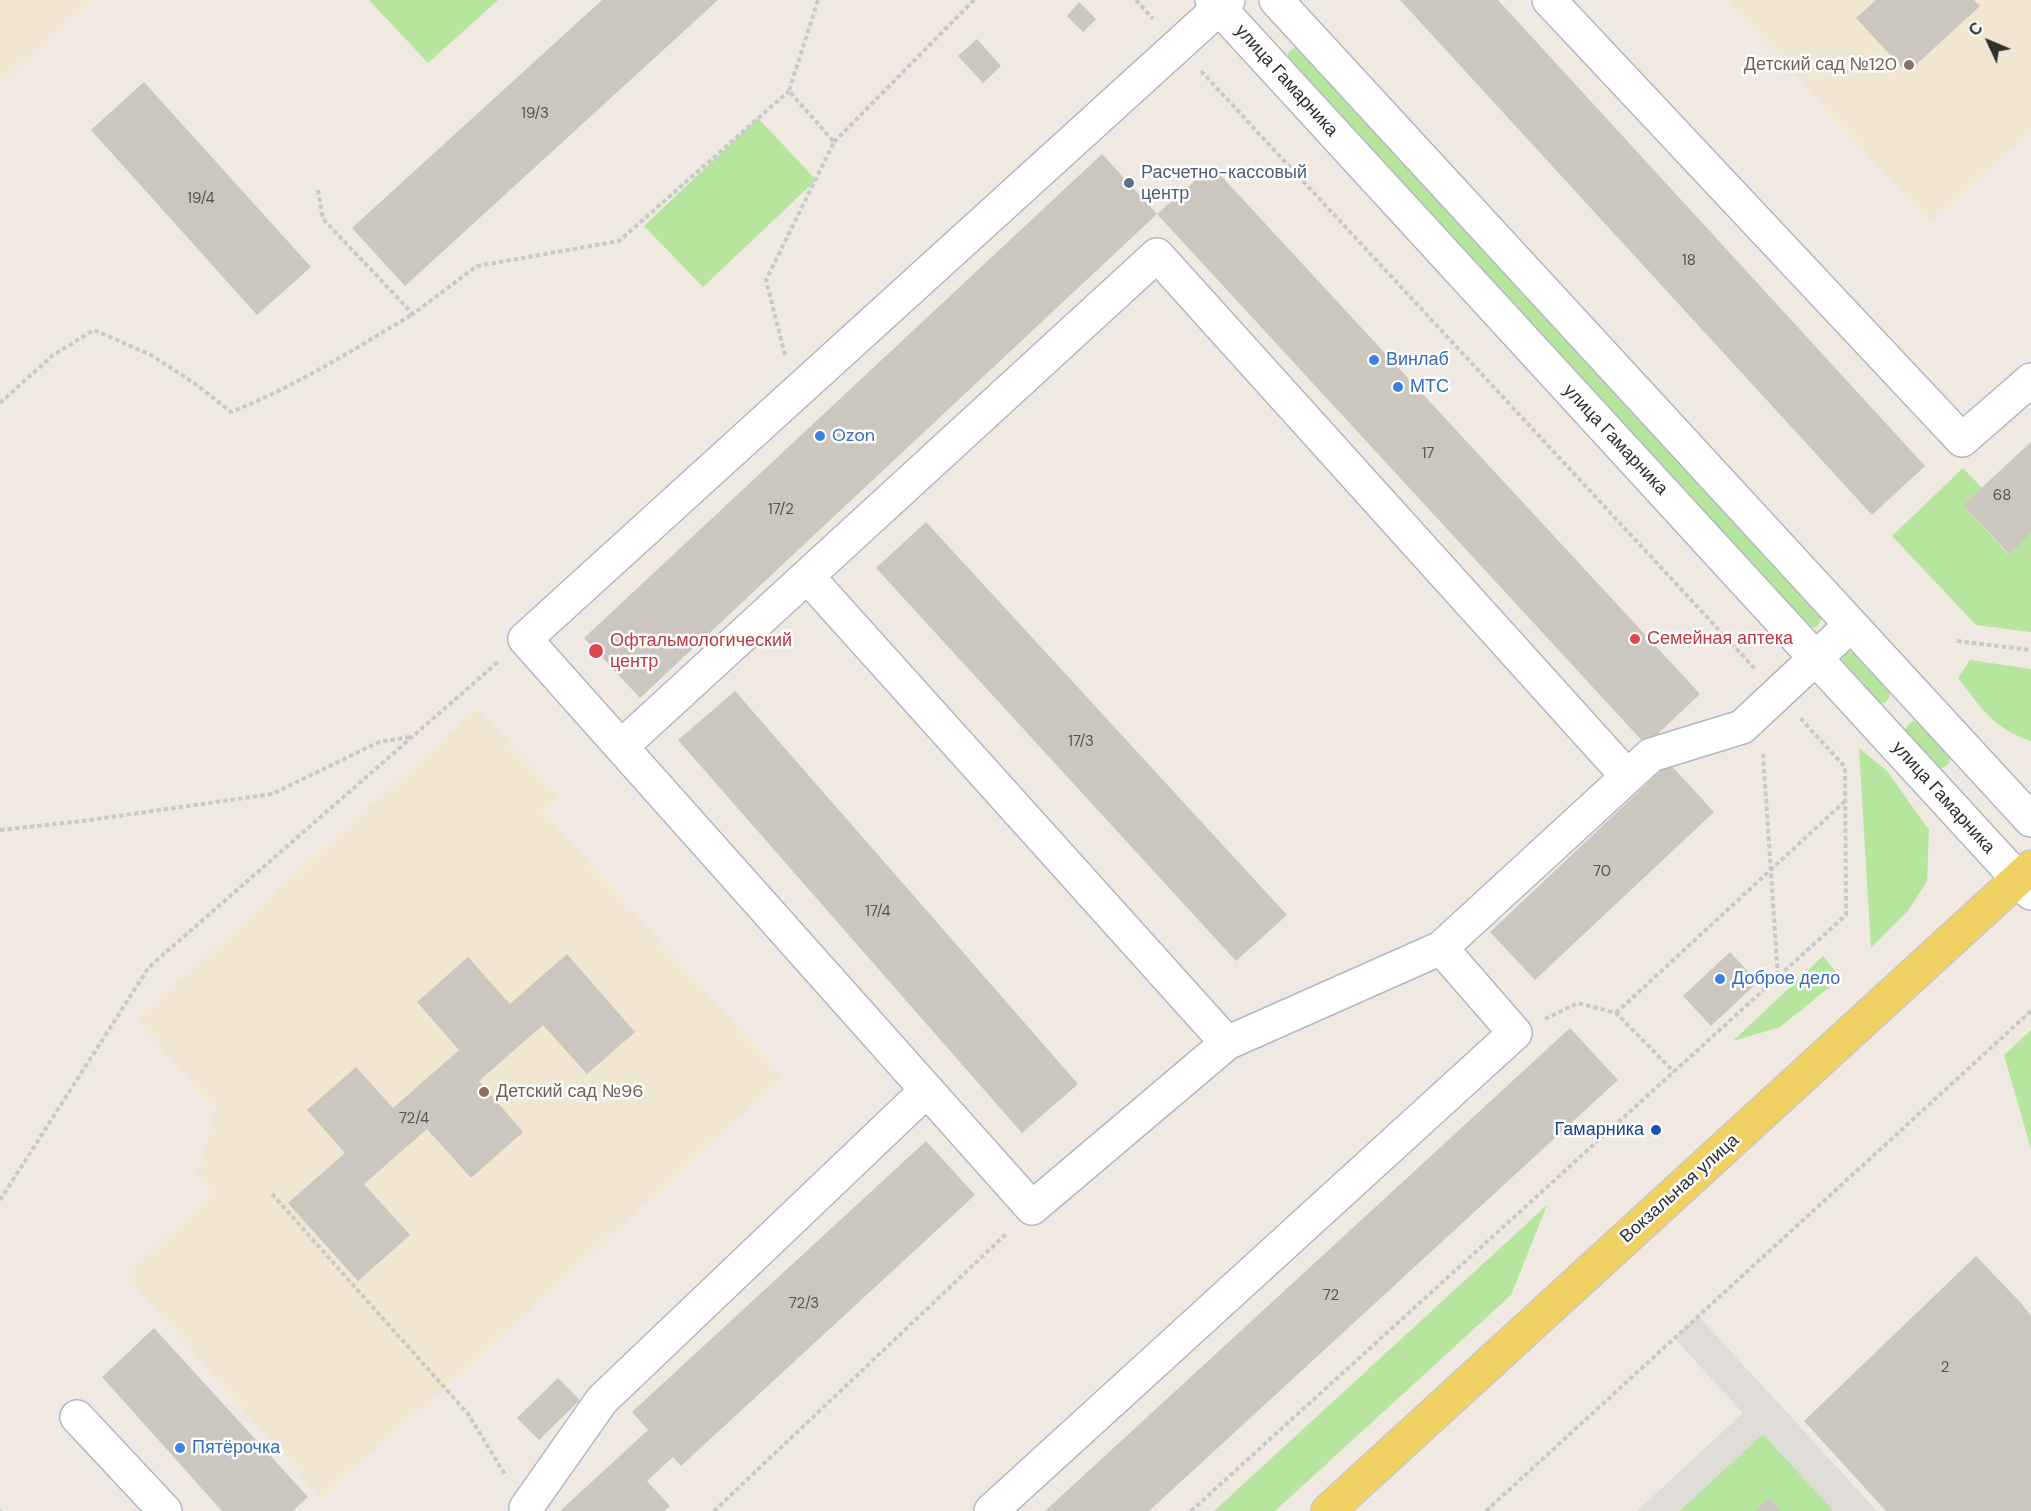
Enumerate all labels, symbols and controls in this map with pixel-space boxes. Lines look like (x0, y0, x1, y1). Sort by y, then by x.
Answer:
north arrow (1959, 12, 2019, 72)
text: С (1964, 18, 1987, 41)
street label: улица Гамарника (1230, 20, 1342, 142)
place label: Детский сад №120 (1744, 54, 1897, 76)
marker: Детский сад №120 (1902, 58, 1916, 72)
house number: 19/3 (521, 105, 549, 123)
place label: Расчетно-кассовый центр (1141, 162, 1307, 204)
marker: Расчетно-кассовый центр (1122, 176, 1136, 190)
house number: 19/4 (187, 190, 215, 208)
house number: 18 (1682, 252, 1696, 270)
place label: Винлаб (1386, 349, 1449, 371)
marker: Винлаб (1367, 353, 1381, 367)
place label: МТС (1410, 376, 1449, 398)
marker: МТС (1391, 380, 1405, 394)
street label: улица Гамарника (1558, 380, 1672, 500)
place label: Ozon (832, 425, 875, 447)
marker: Ozon (813, 429, 827, 443)
house number: 17 (1422, 445, 1434, 463)
house number: 68 (1993, 487, 2011, 505)
house number: 17/2 (768, 501, 794, 519)
place label: Семейная аптека (1647, 628, 1793, 650)
place label: Офтальмологический центр (610, 630, 792, 672)
marker: Семейная аптека (1628, 632, 1642, 646)
marker: Офтальмологический центр (587, 642, 605, 660)
house number: 17/3 (1068, 733, 1094, 751)
street label: улица Гамарника (1887, 737, 1999, 859)
house number: 70 (1593, 863, 1611, 881)
house number: 17/4 (865, 903, 891, 921)
place label: Доброе дело (1732, 968, 1840, 990)
marker: Доброе дело (1713, 972, 1727, 986)
place label: Детский сад №96 (496, 1081, 644, 1103)
marker: Детский сад №96 (477, 1085, 491, 1099)
house number: 72/4 (399, 1110, 429, 1128)
place label: Гамарника (1555, 1119, 1644, 1141)
marker: Гамарника (1649, 1123, 1663, 1137)
street label: Вокзальная улица (1616, 1130, 1744, 1248)
house number: 72 (1323, 1287, 1339, 1305)
house number: 72/3 (789, 1295, 819, 1313)
house number: 2 (1941, 1359, 1949, 1377)
place label: Пятёрочка (192, 1437, 280, 1459)
marker: Пятёрочка (173, 1441, 187, 1455)

